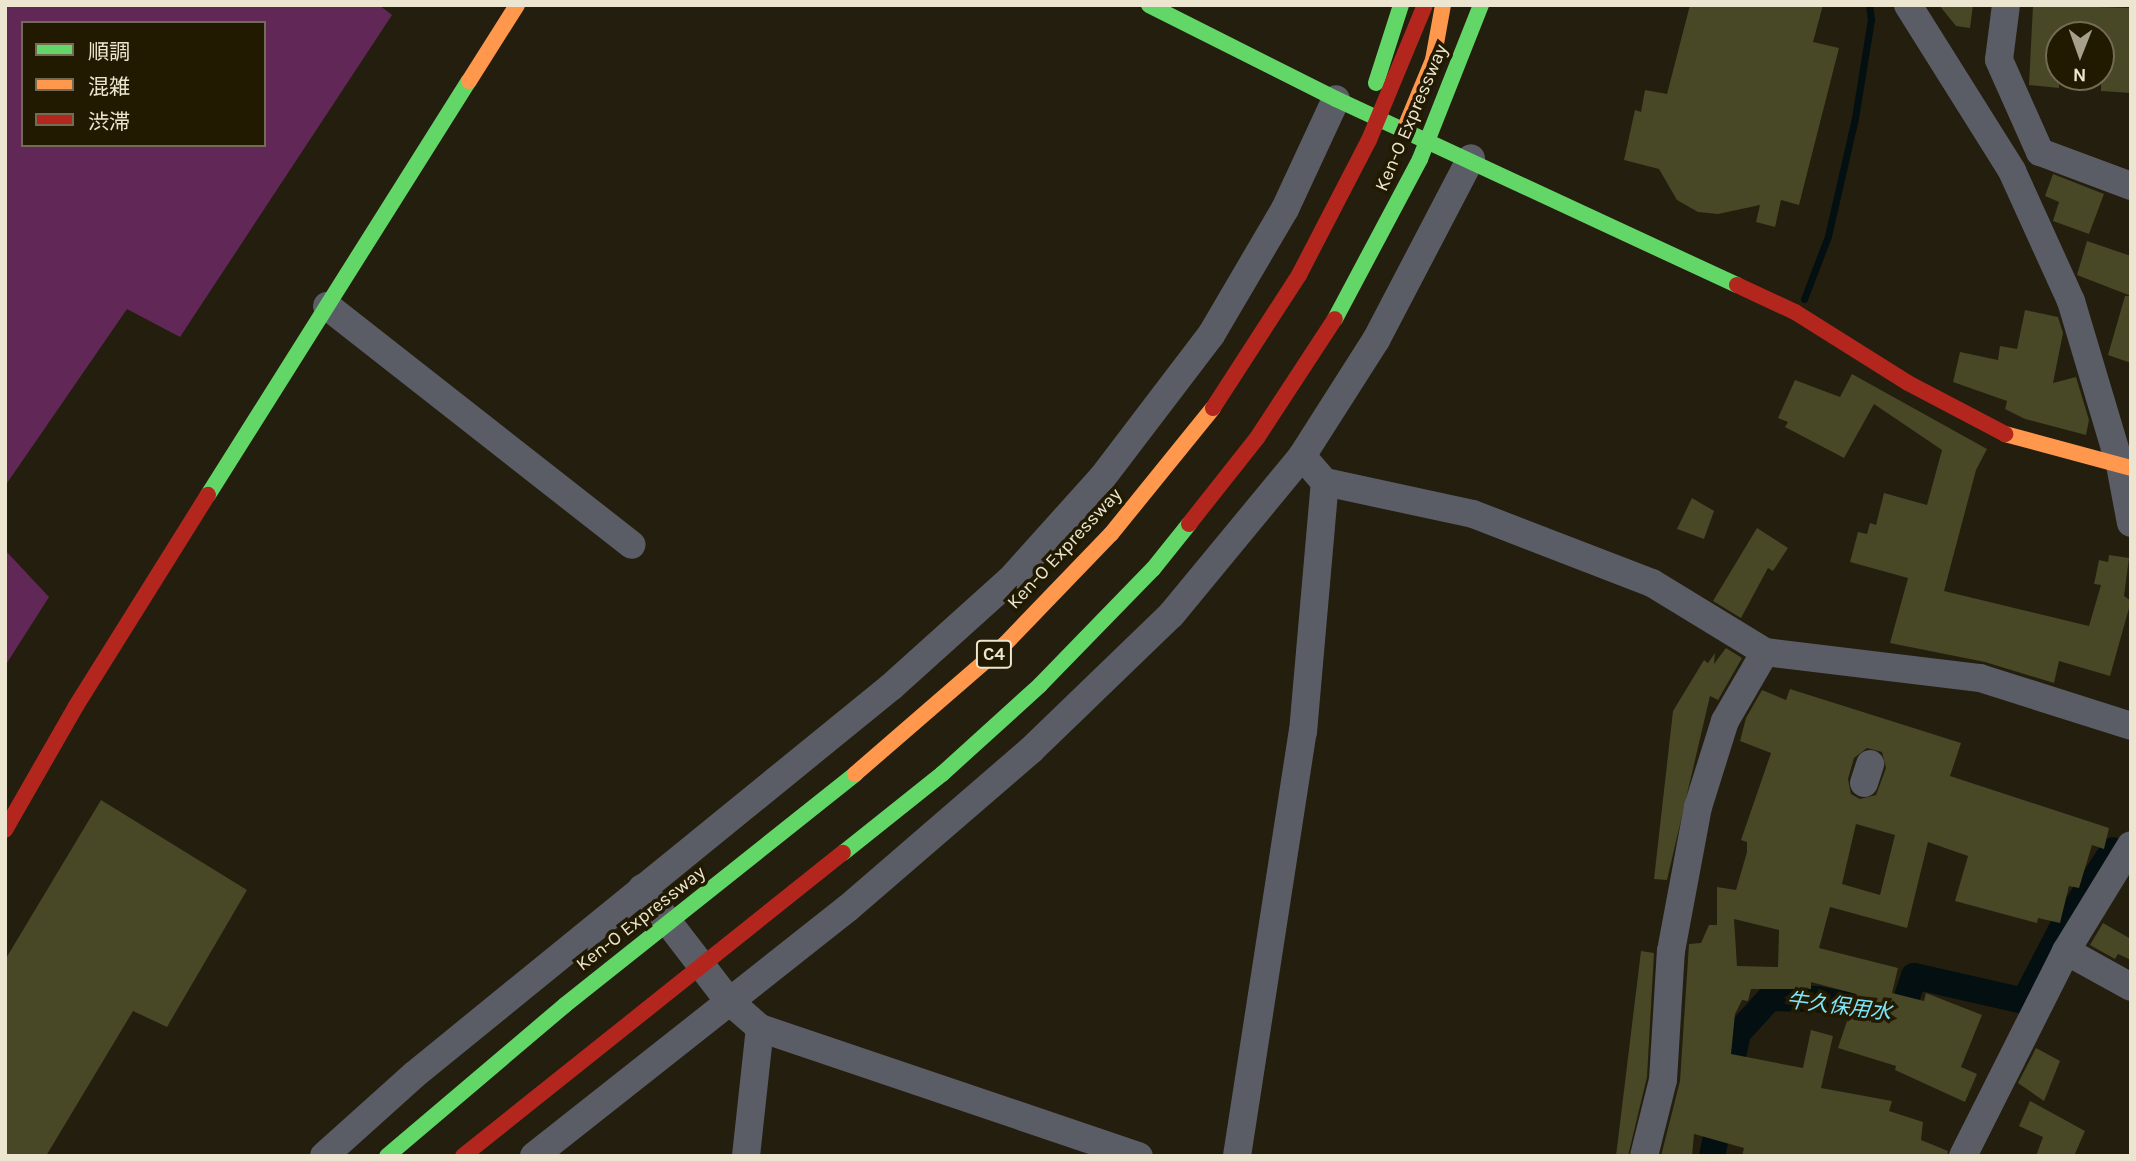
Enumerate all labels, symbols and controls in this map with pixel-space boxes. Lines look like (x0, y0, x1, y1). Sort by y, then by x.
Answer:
legend (21, 21, 266, 147)
north arrow (2045, 21, 2115, 91)
text: 順調 (88, 40, 130, 64)
street label: Ken-O Expressway (1371, 41, 1453, 195)
text: N (2073, 64, 2087, 86)
text: 混雑 (88, 75, 130, 99)
text: 渋滞 (88, 110, 130, 134)
street label: Ken-O Expressway (1003, 484, 1127, 614)
road number: C4 (975, 640, 1013, 668)
street label: Ken-O Expressway (572, 862, 710, 976)
water label: 牛久保用水 (1785, 987, 1893, 1025)

